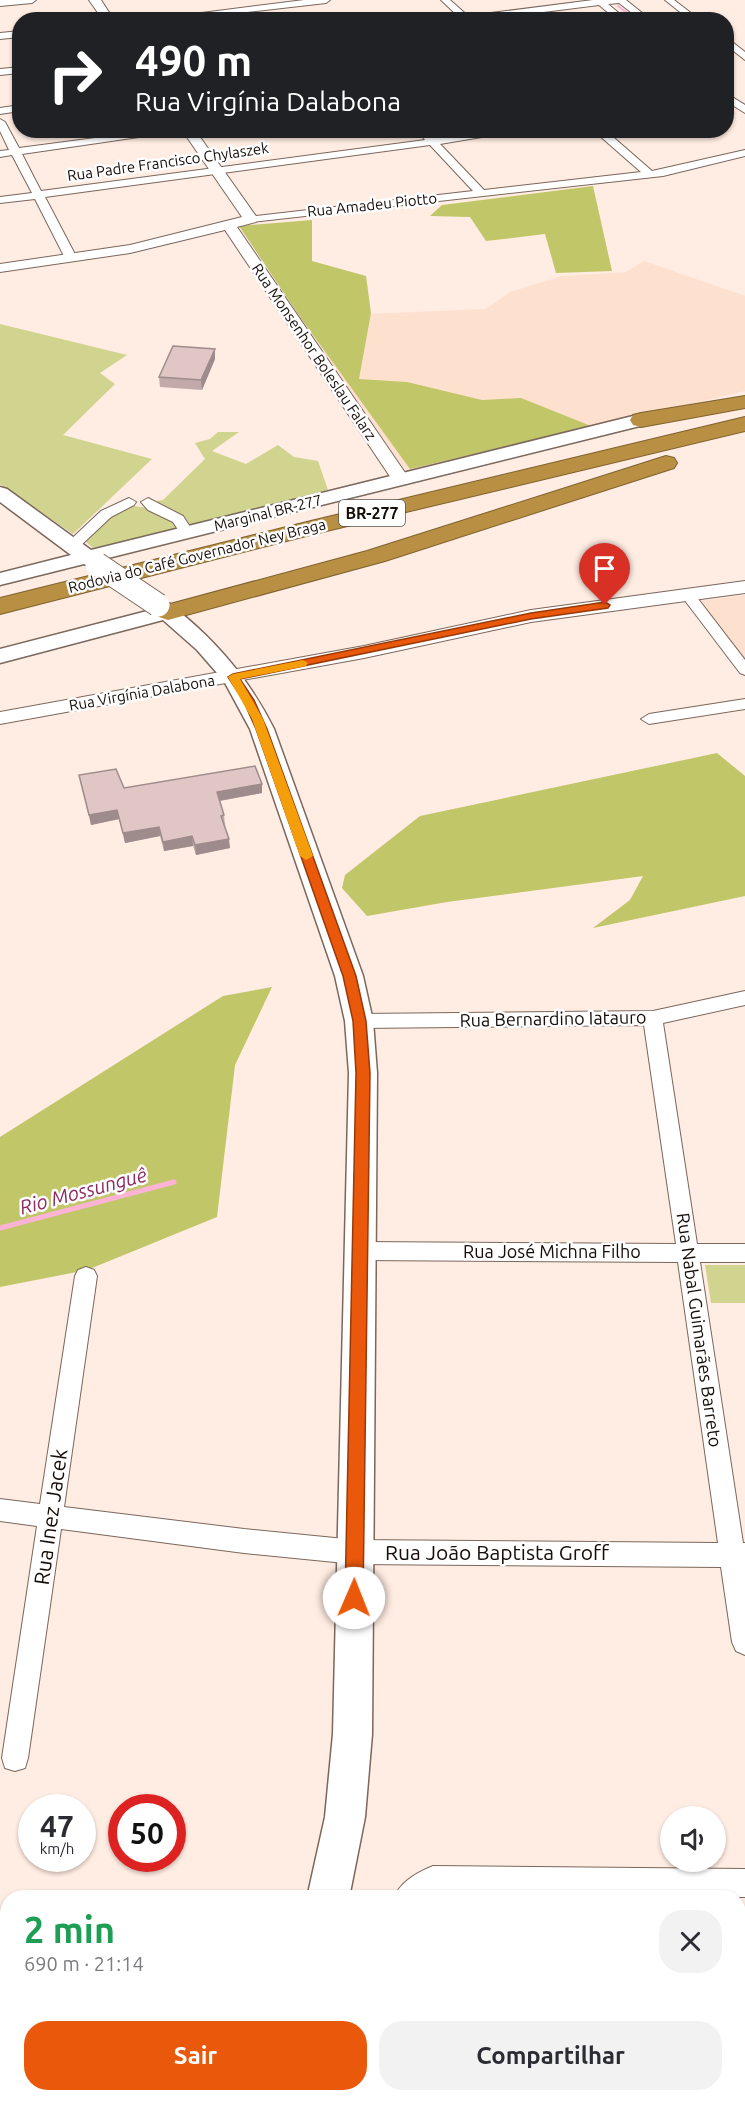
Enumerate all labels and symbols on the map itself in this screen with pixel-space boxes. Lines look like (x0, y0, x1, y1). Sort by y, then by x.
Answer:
street label: Rua Padre Francisco Chylaszek (66, 139, 270, 184)
street label: Rua Amadeu Piotto (306, 189, 438, 220)
street label: Rua Monsenhor Boleslau Falarz (249, 260, 380, 443)
street label: Marginal BR-277 (212, 491, 324, 534)
road number: BR-277 (339, 500, 405, 526)
street label: Rodovia do Café Governador Ney Braga (66, 515, 327, 596)
pin (579, 543, 630, 605)
street label: Rua Virgínia Dalabona (68, 671, 216, 714)
street label: Rua Bernardino Iatauro (459, 1006, 647, 1030)
water label: Rio Mossunguê (17, 1162, 149, 1219)
street label: Rua Nabal Guimarães Barreto (674, 1211, 726, 1448)
street label: Rua José Michna Filho (463, 1241, 641, 1261)
street label: Rua Inez Jacek (29, 1447, 71, 1586)
street label: Rua João Baptista Groff (385, 1540, 610, 1564)
position arrow (322, 1566, 386, 1630)
speed limit sign: 50 (108, 1794, 186, 1872)

